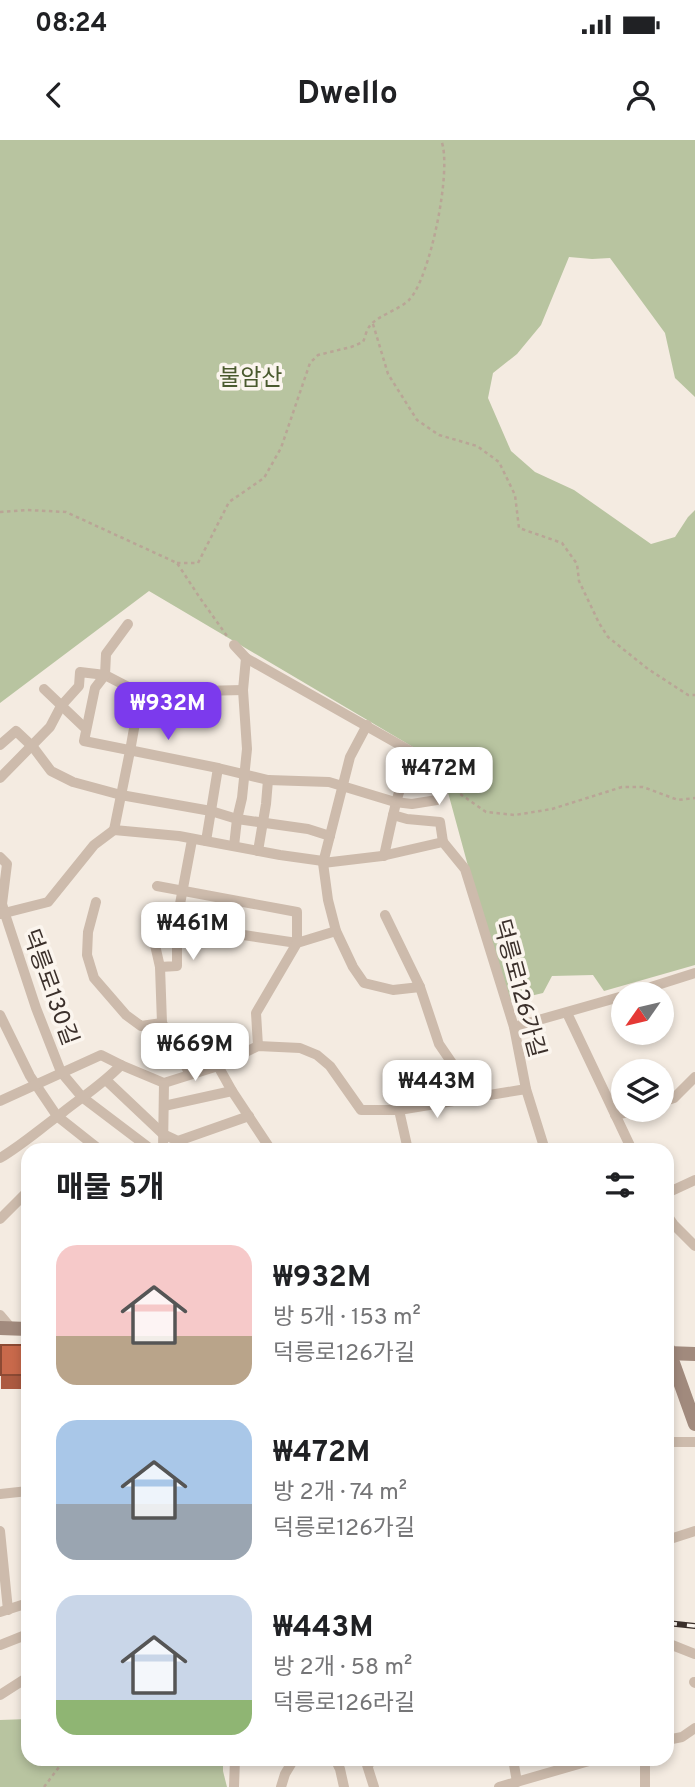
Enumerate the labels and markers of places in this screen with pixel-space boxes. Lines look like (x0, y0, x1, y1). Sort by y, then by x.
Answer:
pin: ₩932M (119, 682, 217, 742)
pin: ₩472M (390, 748, 488, 807)
pin: ₩461M (144, 902, 242, 962)
pin: ₩669M (146, 1024, 244, 1083)
pin: ₩443M (388, 1060, 486, 1120)

